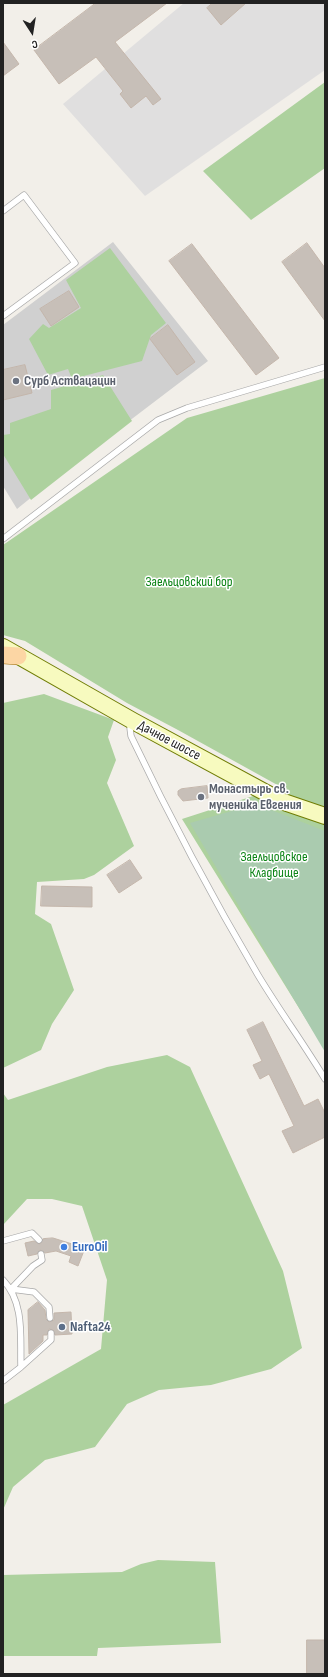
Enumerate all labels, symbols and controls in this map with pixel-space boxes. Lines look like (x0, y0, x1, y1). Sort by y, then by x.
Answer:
north arrow (12, 12, 52, 52)
text: С (30, 37, 39, 51)
place label: Сурб Аствацацин (24, 373, 116, 389)
marker: Сурб Аствацацин (11, 376, 21, 386)
park label: Заельцовский бор (145, 574, 233, 590)
street label: Дачное шоссе (135, 717, 203, 765)
place label: Монастырь св. мученика Евгения (209, 781, 302, 814)
marker: Монастырь св. мученика Евгения (196, 792, 206, 802)
park label: Заельцовское Кладбище (240, 849, 308, 882)
place label: EuroOil (72, 1239, 107, 1255)
marker: EuroOil (59, 1242, 69, 1252)
place label: Nafta24 (70, 1319, 111, 1335)
marker: Nafta24 (57, 1322, 67, 1332)

